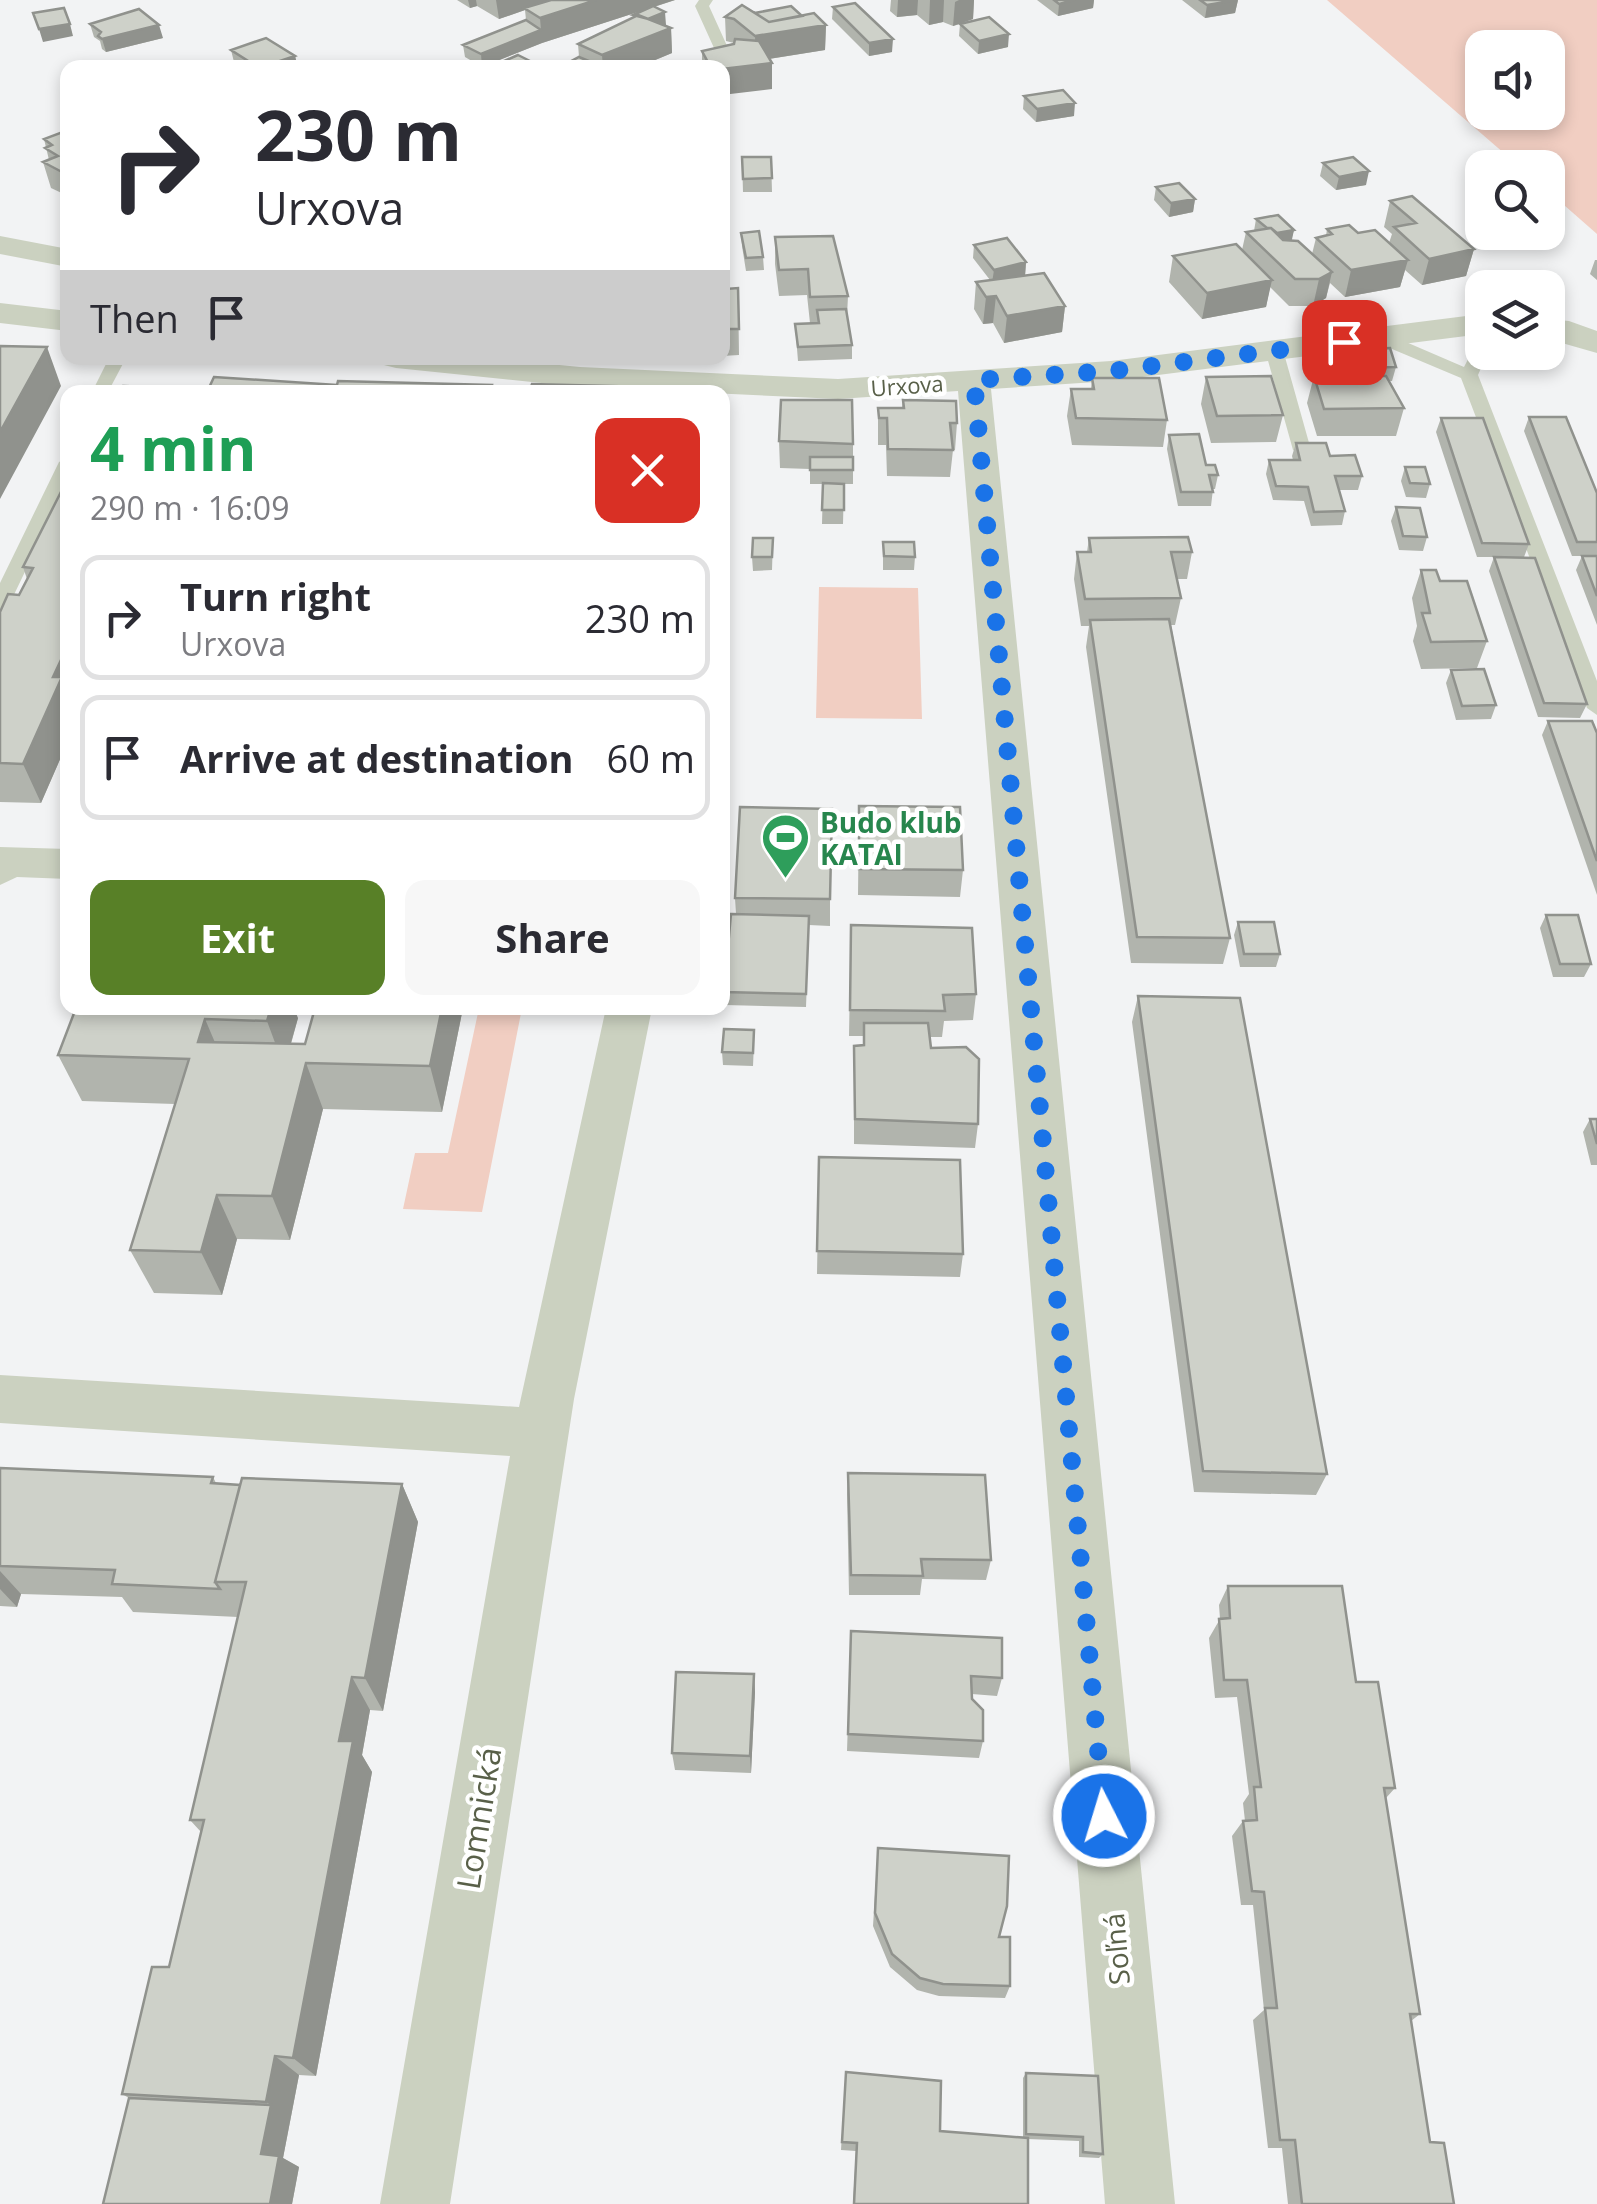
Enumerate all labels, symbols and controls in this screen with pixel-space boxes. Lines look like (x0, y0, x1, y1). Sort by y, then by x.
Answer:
map controls (1465, 30, 1565, 370)
button: sound (1465, 30, 1565, 130)
text: 230 m (255, 86, 462, 182)
icon: right (90, 100, 220, 230)
button: search (1465, 150, 1565, 250)
text: Urxova (255, 177, 404, 238)
button: layers (1465, 270, 1565, 370)
icon: arrive (199, 290, 254, 345)
text: Then (90, 292, 179, 344)
pin (1302, 300, 1387, 385)
icon: arrive (1317, 315, 1372, 370)
street label: Urxova (870, 367, 944, 403)
text: 4 min (90, 407, 257, 489)
button: close (595, 418, 700, 523)
text: 290 m · 16:09 (90, 486, 289, 529)
text: Turn right (180, 570, 371, 622)
icon: right (95, 590, 150, 645)
text: 230 m (585, 592, 695, 644)
text: Urxova (180, 622, 286, 665)
icon: arrive (95, 730, 150, 785)
text: Arrive at destination (180, 732, 574, 784)
text: 60 m (606, 732, 695, 784)
place label: Budo klub KATAI (820, 803, 962, 873)
sports icon: Budo klub KATAI (759, 812, 811, 880)
button: Exit (90, 880, 385, 995)
button: Share (405, 880, 700, 995)
street label: Lomnická (446, 1744, 510, 1892)
position arrow (1052, 1764, 1156, 1868)
street label: Soľná (1094, 1911, 1138, 1987)

